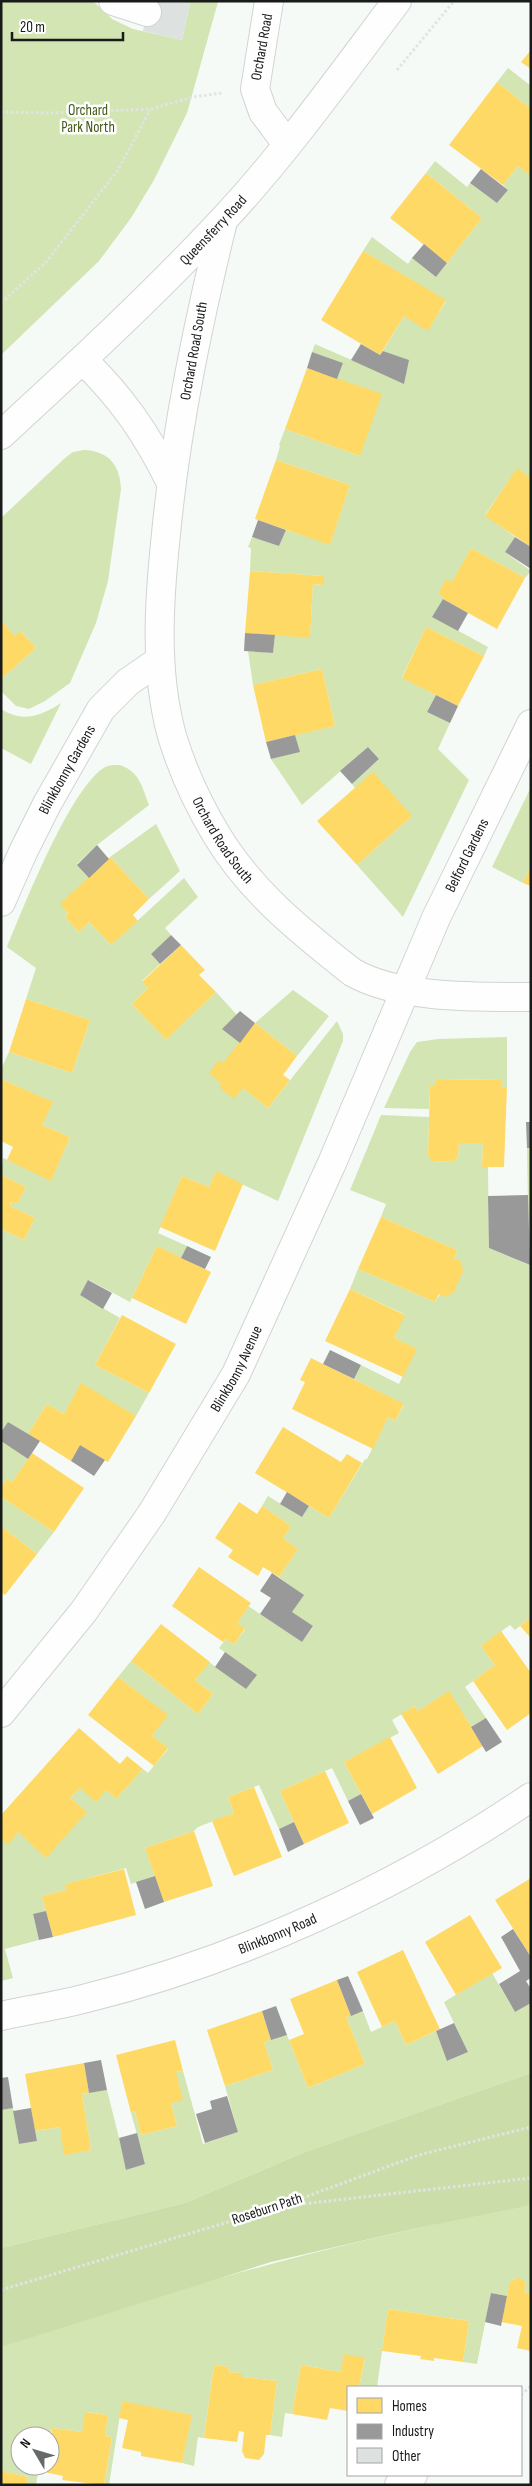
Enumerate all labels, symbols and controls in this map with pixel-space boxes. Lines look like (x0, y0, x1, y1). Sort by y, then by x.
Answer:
scale bar (12, 10, 124, 42)
street label: Orchard Road (247, 12, 277, 82)
text: 20 m (20, 18, 45, 37)
park label: Orchard Park North (61, 101, 115, 137)
street label: Queensferry Road (175, 191, 251, 269)
street label: Orchard Road South (176, 300, 212, 402)
street label: Blinkbonny Gardens (34, 721, 99, 817)
street label: Orchard Road South (188, 794, 258, 887)
street label: Belford Gardens (441, 815, 493, 895)
street label: Blinkbonny Avenue (206, 1322, 266, 1415)
street label: Blinkbonny Road (235, 1909, 320, 1959)
street label: Roseburn Path (229, 2189, 305, 2229)
legend (347, 2386, 522, 2476)
text: Homes (392, 2397, 427, 2416)
text: Industry (392, 2422, 434, 2441)
north arrow (10, 2426, 60, 2476)
text: N (16, 2435, 34, 2451)
text: Other (392, 2447, 421, 2466)

